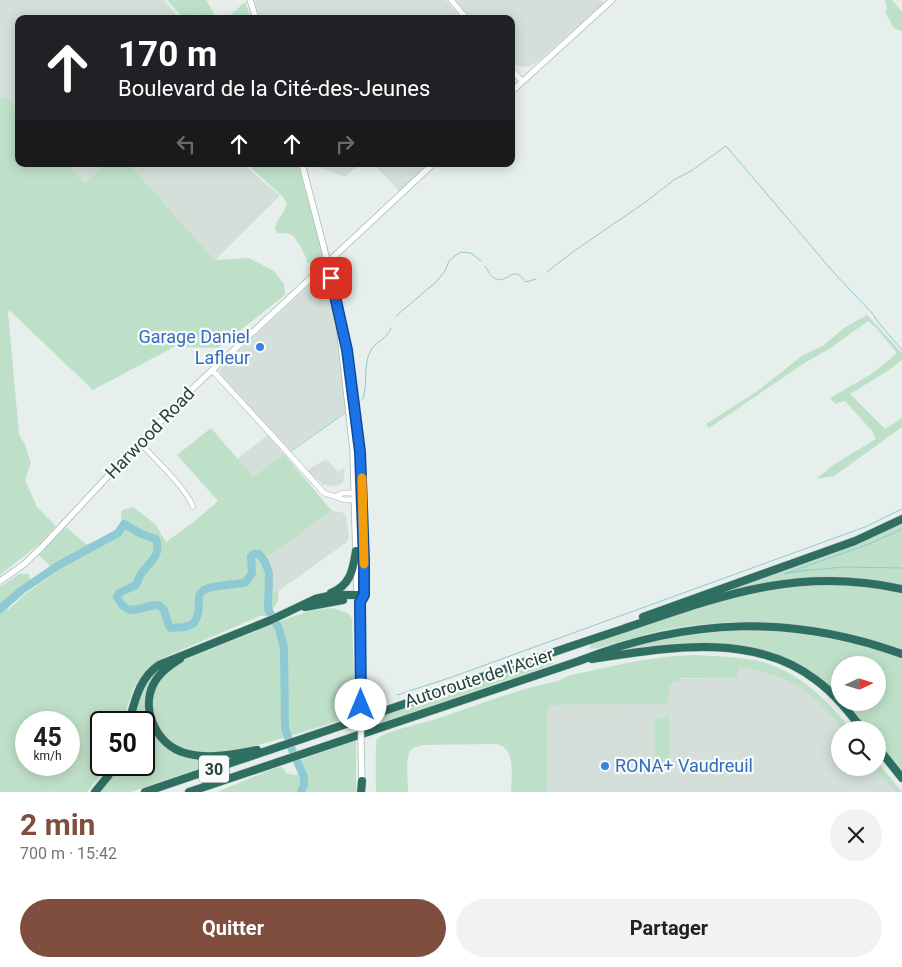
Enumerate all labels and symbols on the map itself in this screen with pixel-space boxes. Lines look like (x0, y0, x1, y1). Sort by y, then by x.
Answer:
pin (310, 257, 352, 299)
place label: Garage Daniel Lafleur (138, 326, 250, 368)
marker: Garage Daniel Lafleur (254, 341, 266, 353)
street label: Harwood Road (101, 383, 198, 483)
street label: Autoroute de l'Acier (402, 644, 556, 712)
north arrow (831, 656, 886, 711)
position arrow (334, 678, 386, 730)
speed limit sign: 50 (90, 711, 155, 776)
place label: RONA+ Vaudreuil (615, 755, 753, 776)
road number: 30 (199, 756, 229, 782)
marker: RONA+ Vaudreuil (599, 760, 611, 772)

